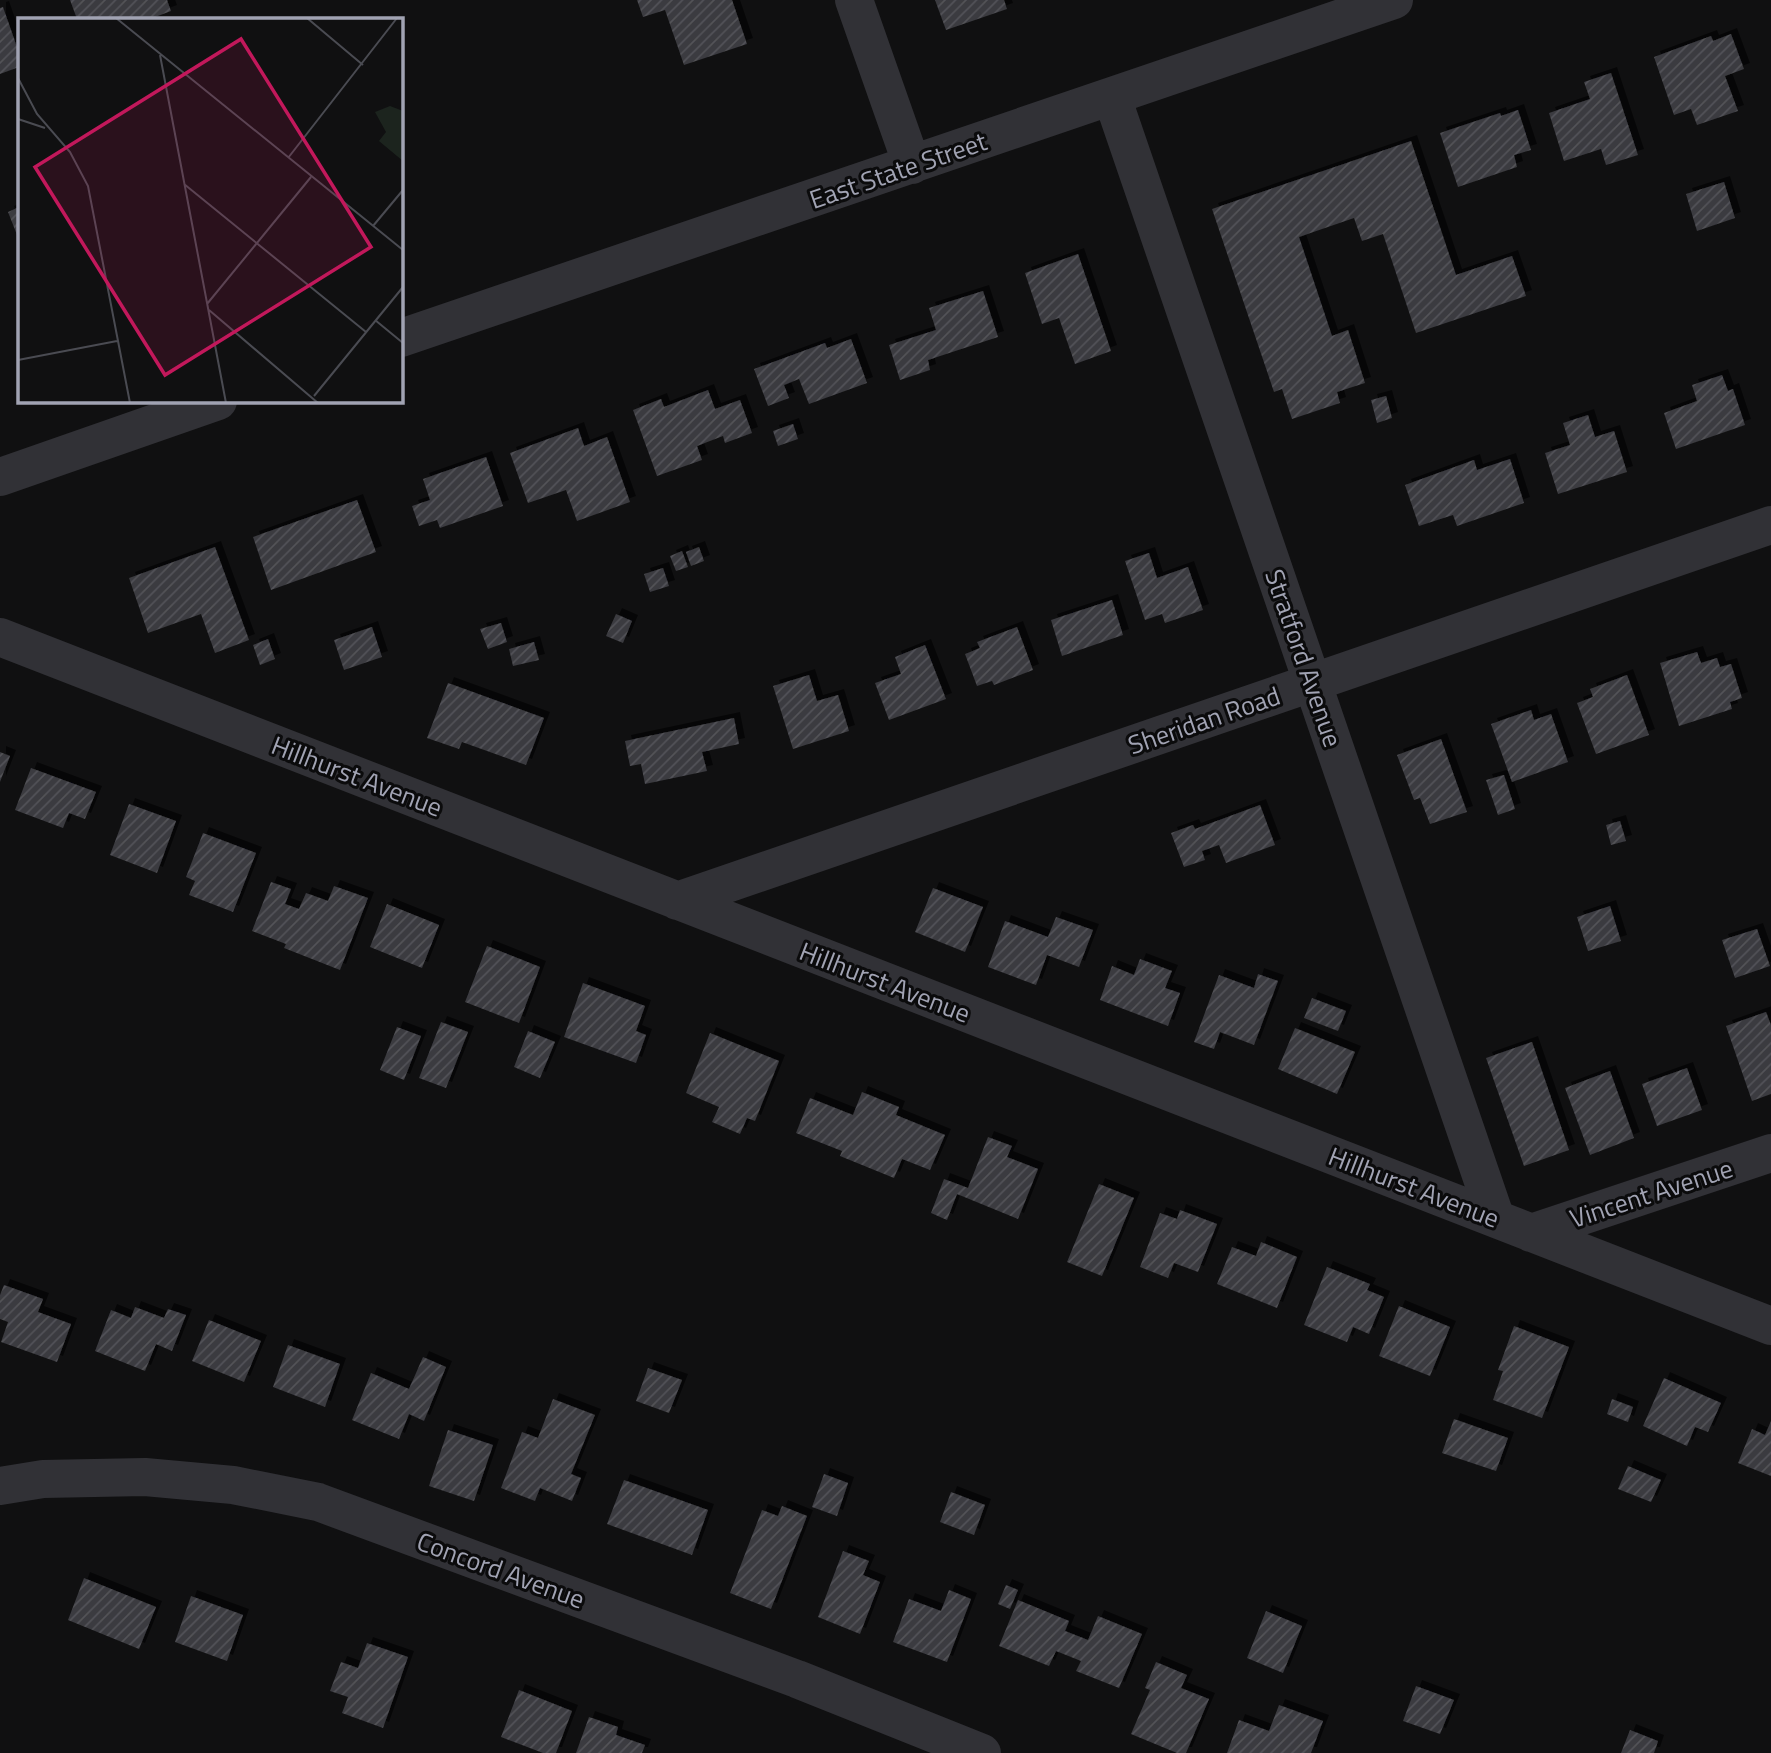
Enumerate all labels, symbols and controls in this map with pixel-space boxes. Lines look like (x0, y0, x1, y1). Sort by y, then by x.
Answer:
inset map (18, 18, 402, 402)
street label: East State Street (804, 121, 992, 219)
street label: Stratford Avenue (1255, 564, 1353, 752)
street label: Sheridan Road (1123, 676, 1285, 764)
street label: Hillhurst Avenue (266, 725, 448, 827)
street label: Hillhurst Avenue (794, 931, 976, 1033)
street label: Hillhurst Avenue (1323, 1136, 1505, 1238)
street label: Vincent Avenue (1565, 1148, 1737, 1238)
street label: Concord Avenue (412, 1522, 590, 1618)

